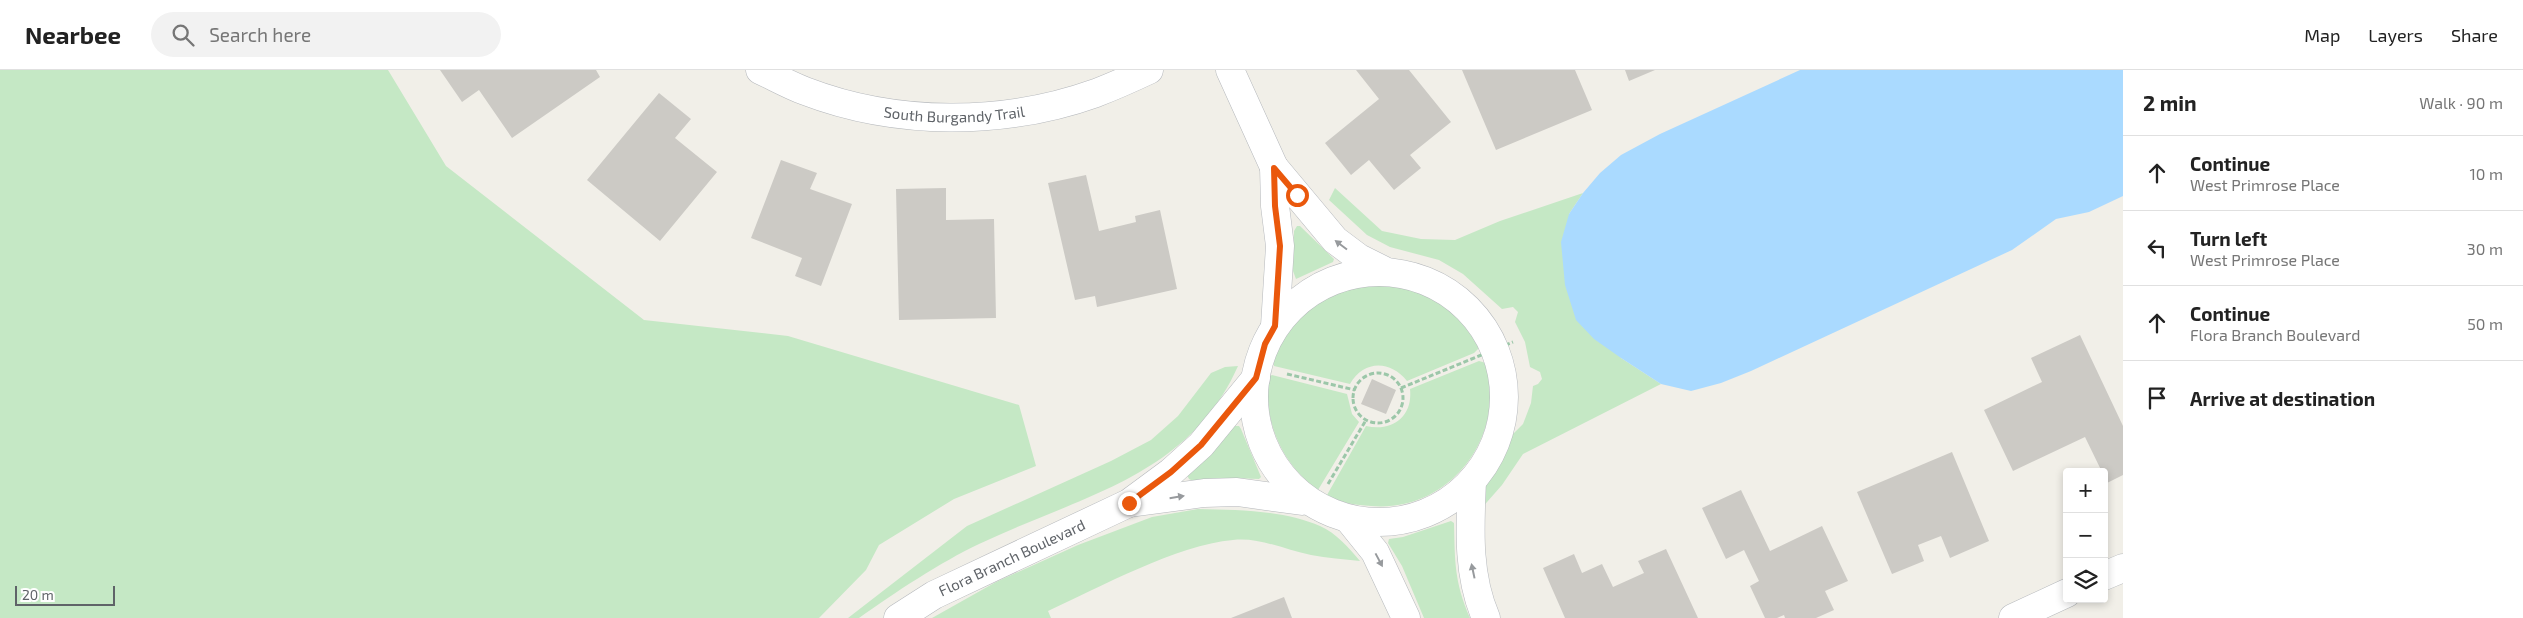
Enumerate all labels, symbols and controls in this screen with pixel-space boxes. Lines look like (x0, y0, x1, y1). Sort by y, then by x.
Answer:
search box (151, 12, 501, 57)
text: Nearbee (25, 20, 121, 49)
icon: search (169, 21, 197, 49)
text: Search here (209, 23, 311, 46)
text: Map (2304, 24, 2340, 46)
text: Layers (2368, 24, 2423, 46)
text: Share (2451, 24, 2498, 46)
text: 2 min (2143, 90, 2197, 115)
text: Walk · 90 m (2419, 93, 2503, 112)
street label: South Burgandy Trail (882, 102, 1026, 126)
text: Continue (2190, 152, 2270, 175)
icon: ahead (2143, 159, 2171, 187)
text: 10 m (2469, 164, 2503, 183)
text: West Primrose Place (2190, 175, 2340, 194)
route start (1286, 184, 1309, 207)
text: Turn left (2190, 227, 2267, 250)
icon: left (2143, 234, 2171, 262)
one-way arrow (1335, 239, 1348, 250)
text: 30 m (2467, 239, 2503, 258)
text: West Primrose Place (2190, 250, 2340, 269)
text: Continue (2190, 302, 2270, 325)
icon: ahead (2143, 309, 2171, 337)
text: 50 m (2467, 314, 2503, 333)
text: Flora Branch Boulevard (2190, 325, 2360, 344)
icon: arrive (2143, 384, 2171, 412)
text: Arrive at destination (2190, 387, 2375, 410)
map controls (2063, 468, 2108, 603)
button: + (2063, 468, 2108, 513)
route end (1118, 492, 1141, 515)
one-way arrow (1169, 493, 1185, 501)
button: − (2063, 513, 2108, 558)
street label: Flora Branch Boulevard (935, 515, 1088, 600)
one-way arrow (1375, 552, 1383, 567)
button: layers (2063, 558, 2108, 603)
one-way arrow (1469, 564, 1477, 579)
scale bar (15, 583, 115, 606)
text: 20 m (22, 586, 54, 603)

